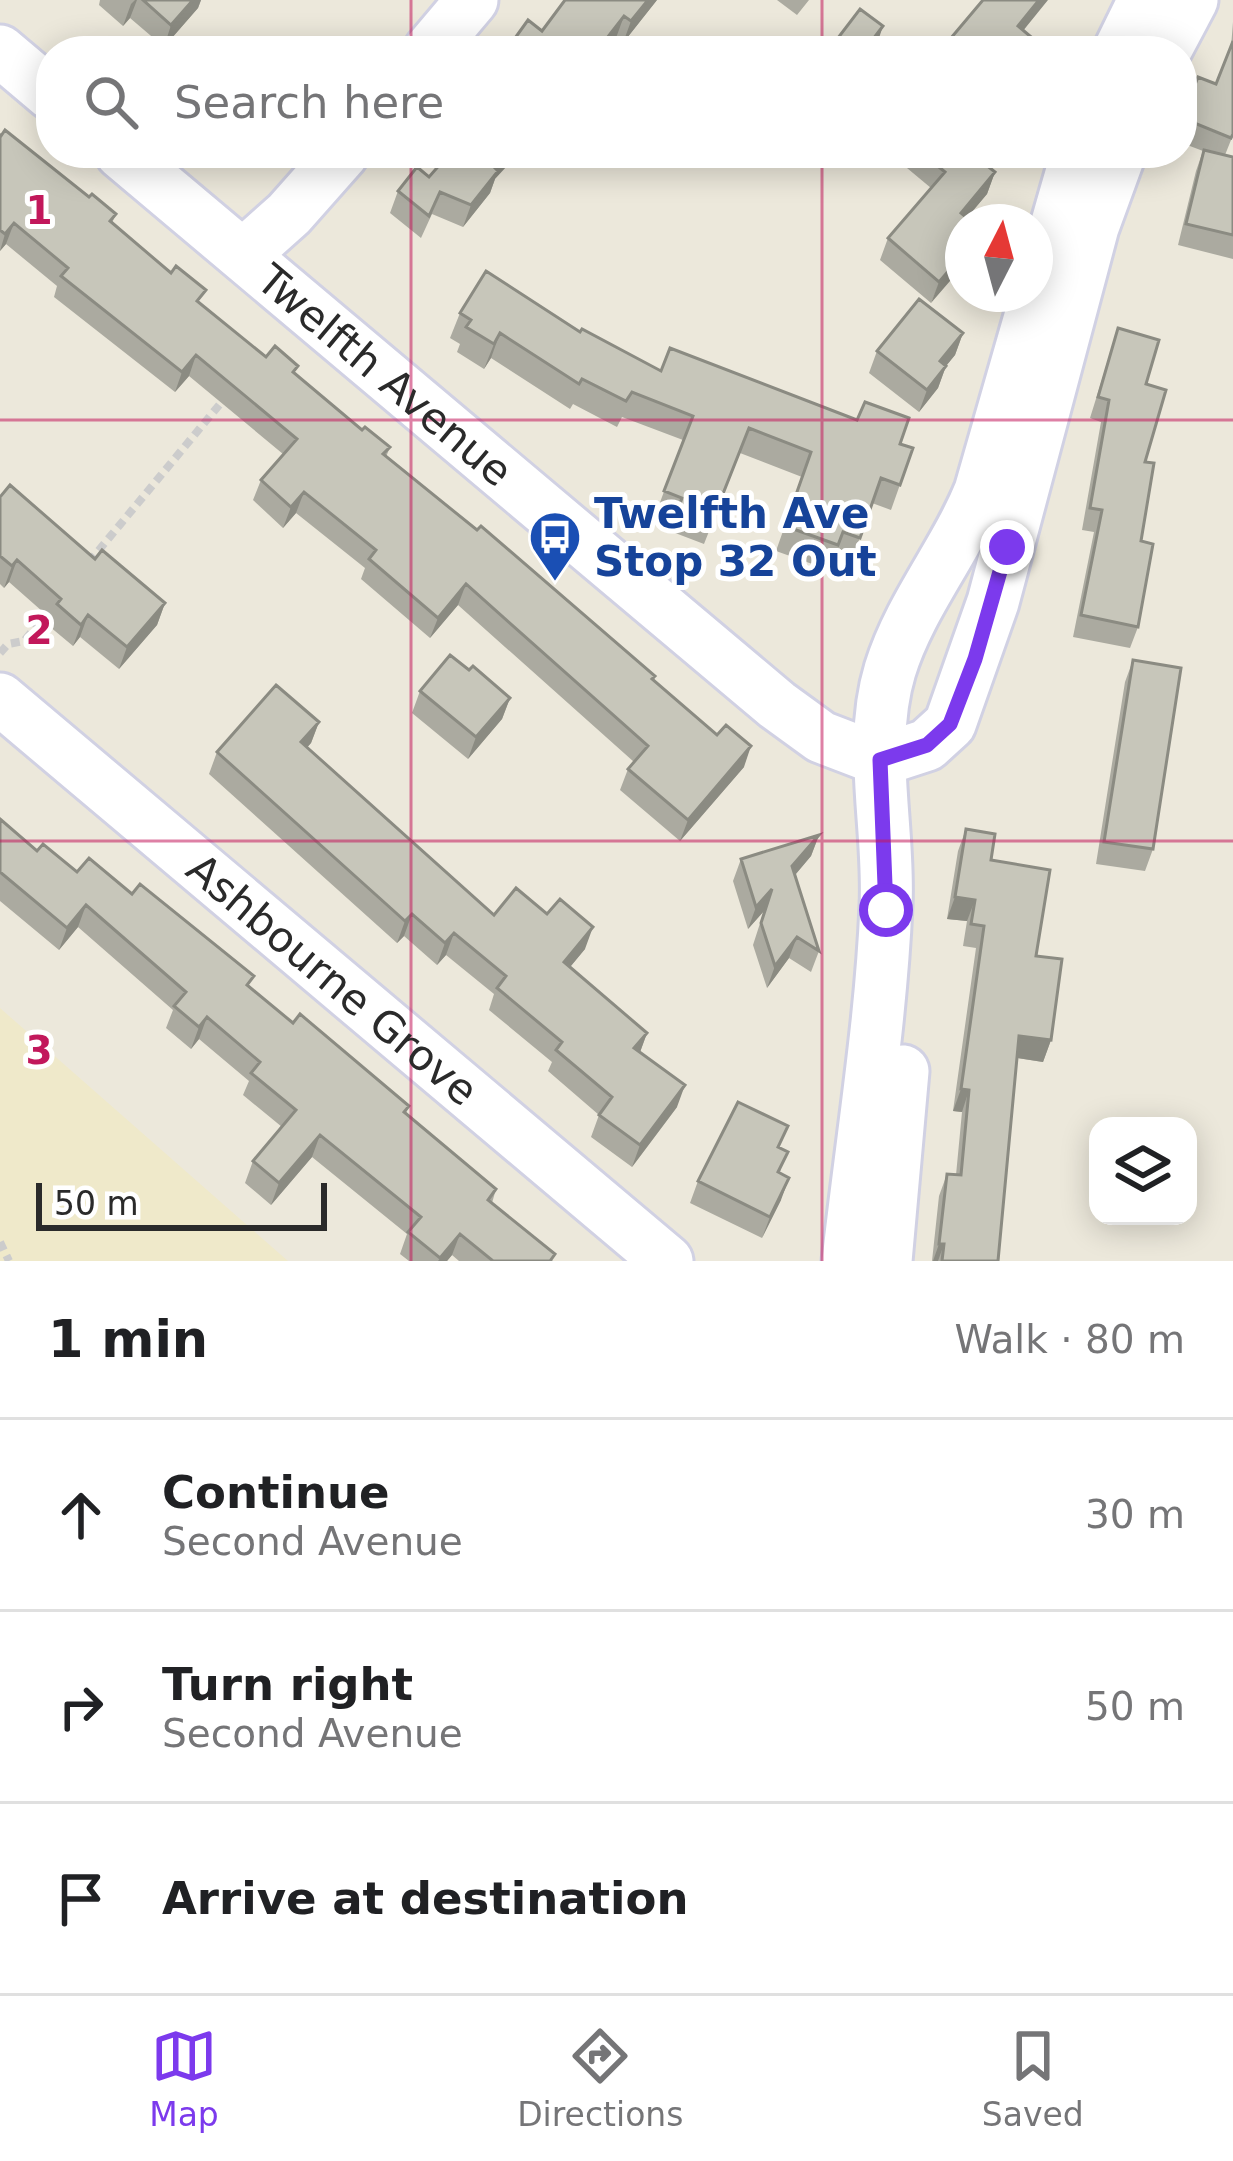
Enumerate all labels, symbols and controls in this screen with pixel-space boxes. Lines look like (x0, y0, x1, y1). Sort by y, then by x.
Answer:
search box (36, 36, 1197, 168)
icon: search (78, 69, 144, 135)
text: Search here (174, 76, 444, 129)
text: 1 (25, 188, 53, 233)
north arrow (945, 204, 1053, 312)
street label: Twelfth Avenue (247, 254, 522, 496)
place label: Twelfth Ave Stop 32 Out (594, 489, 877, 586)
bus stop icon: Twelfth Ave Stop 32 Out (527, 509, 583, 583)
route end (980, 520, 1034, 574)
text: 2 (25, 608, 53, 653)
street label: Ashbourne Grove (177, 844, 487, 1116)
route start (859, 883, 913, 937)
text: 3 (25, 1028, 53, 1073)
map controls (1089, 1117, 1197, 1225)
button: layers (1089, 1117, 1197, 1225)
scale bar (36, 1177, 327, 1230)
text: 50 m (54, 1184, 139, 1223)
text: 1 min (48, 1310, 208, 1369)
text: Walk · 80 m (954, 1317, 1185, 1362)
text: Continue (162, 1466, 390, 1519)
icon: ahead (48, 1482, 114, 1548)
text: 30 m (1085, 1492, 1185, 1537)
text: Second Avenue (162, 1519, 463, 1564)
text: Turn right (162, 1658, 413, 1711)
icon: right (48, 1674, 114, 1740)
text: 50 m (1085, 1684, 1185, 1729)
text: Second Avenue (162, 1711, 463, 1756)
icon: arrive (48, 1866, 114, 1932)
text: Arrive at destination (162, 1872, 688, 1925)
tab: Map (149, 2023, 219, 2134)
tab: Directions (517, 2023, 683, 2134)
tab: Saved (982, 2023, 1084, 2134)

